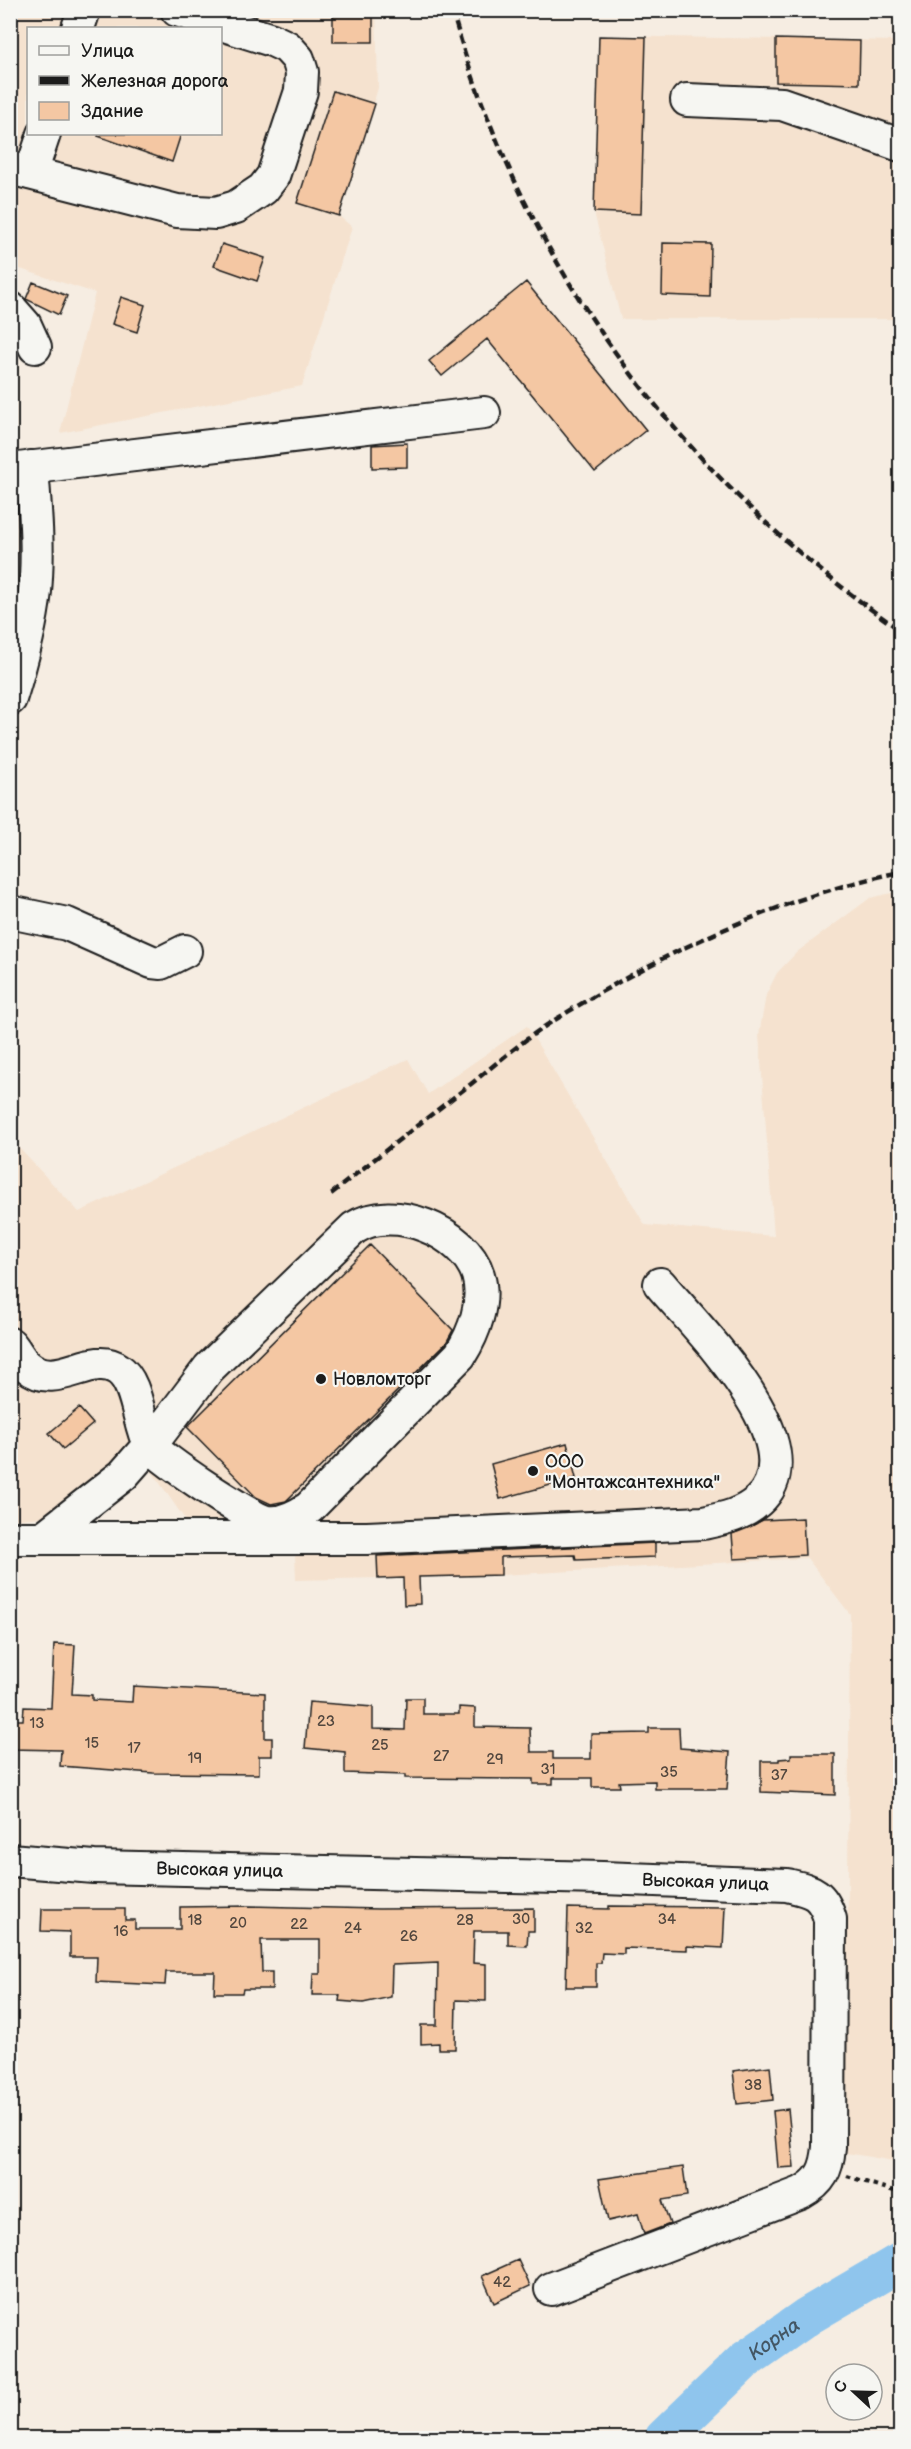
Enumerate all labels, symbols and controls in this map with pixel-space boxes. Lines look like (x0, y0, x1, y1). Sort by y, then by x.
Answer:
legend (27, 27, 222, 135)
text: Улица (81, 41, 135, 62)
text: Железная дорога (81, 71, 229, 92)
text: Здание (81, 101, 143, 122)
place label: Новломторг (333, 1369, 431, 1390)
marker: Новломторг (314, 1372, 328, 1386)
place label: ООО "Монтажсантехника" (545, 1451, 720, 1493)
marker: ООО "Монтажсантехника" (526, 1464, 540, 1478)
house number: 23 (317, 1712, 335, 1731)
house number: 13 (29, 1714, 45, 1733)
house number: 15 (85, 1734, 99, 1753)
house number: 25 (371, 1736, 389, 1755)
house number: 17 (127, 1739, 141, 1758)
house number: 27 (433, 1747, 450, 1766)
house number: 19 (188, 1749, 202, 1768)
house number: 29 (486, 1750, 504, 1769)
house number: 31 (540, 1760, 556, 1779)
house number: 35 (660, 1763, 678, 1782)
house number: 37 (771, 1766, 788, 1785)
street label: Высокая улица (156, 1858, 284, 1882)
street label: Высокая улица (642, 1869, 770, 1895)
house number: 30 (512, 1910, 530, 1929)
house number: 34 (658, 1910, 676, 1929)
house number: 18 (188, 1911, 203, 1930)
house number: 28 (456, 1911, 474, 1930)
house number: 20 (229, 1914, 247, 1933)
house number: 22 (290, 1915, 308, 1934)
house number: 24 (344, 1919, 362, 1938)
house number: 32 (575, 1919, 593, 1938)
house number: 16 (114, 1922, 128, 1941)
house number: 26 (400, 1927, 418, 1946)
house number: 38 (744, 2076, 762, 2095)
house number: 42 (493, 2273, 511, 2292)
water label: Корна (744, 2313, 805, 2366)
north arrow (824, 2362, 884, 2422)
text: С (831, 2378, 852, 2396)

